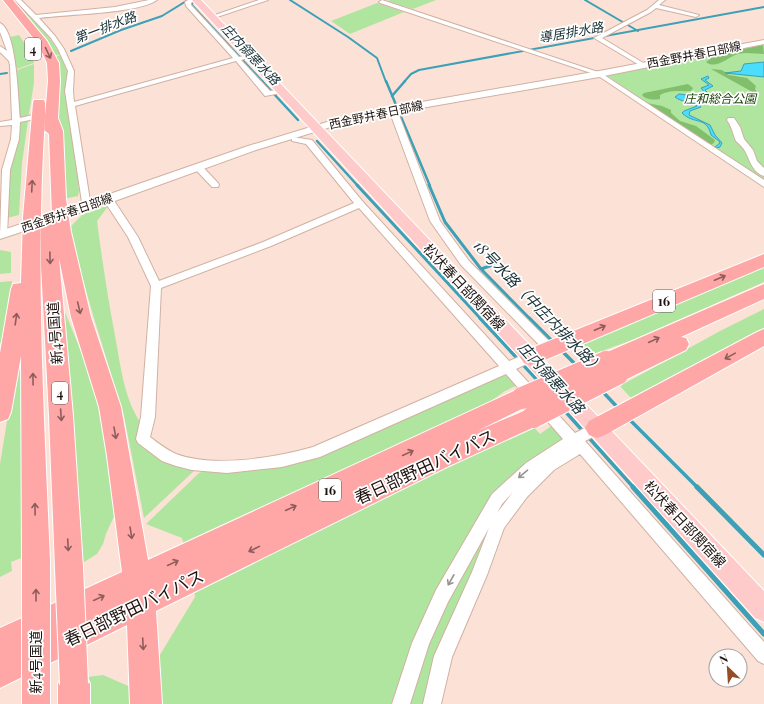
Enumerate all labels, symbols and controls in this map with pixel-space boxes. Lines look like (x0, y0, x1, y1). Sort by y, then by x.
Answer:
water label: 第一排水路 (71, 7, 139, 46)
water label: 導居排水路 (537, 17, 605, 46)
water label: 庄内領悪水路 (219, 19, 285, 89)
street label: 西金野井春日部線 (645, 37, 742, 71)
road number: 4 (25, 38, 41, 60)
one-way arrow (45, 47, 52, 59)
park label: 庄和総合公園 (684, 90, 758, 106)
street label: 西金野井春日部線 (327, 96, 424, 132)
one-way arrow (29, 180, 36, 193)
street label: 西金野井春日部線 (19, 189, 115, 235)
water label: 18号水路（中庄内排水路） (470, 235, 608, 377)
street label: 松伏春日部関宿線 (419, 239, 510, 334)
one-way arrow (46, 251, 54, 264)
one-way arrow (713, 273, 725, 281)
road number: 16 (653, 290, 675, 312)
street label: 新4号国道 (43, 301, 66, 365)
one-way arrow (75, 301, 83, 314)
one-way arrow (12, 313, 20, 326)
one-way arrow (593, 324, 605, 332)
one-way arrow (648, 336, 660, 343)
water label: 庄内領悪水路 (514, 337, 591, 419)
one-way arrow (724, 352, 736, 360)
one-way arrow (29, 373, 36, 386)
road number: 4 (52, 382, 68, 404)
one-way arrow (58, 408, 65, 421)
street label: 春日部野田バイパス (351, 424, 498, 508)
one-way arrow (111, 426, 119, 439)
one-way arrow (402, 449, 414, 456)
one-way arrow (518, 469, 528, 478)
street label: 松伏春日部関宿線 (640, 476, 731, 571)
road number: 16 (319, 479, 341, 501)
one-way arrow (31, 503, 39, 516)
one-way arrow (284, 504, 296, 511)
one-way arrow (127, 526, 135, 539)
one-way arrow (65, 538, 72, 551)
one-way arrow (249, 546, 261, 553)
one-way arrow (167, 559, 179, 566)
street label: 春日部野田バイパス (60, 564, 207, 650)
one-way arrow (447, 574, 454, 586)
one-way arrow (32, 589, 40, 602)
one-way arrow (92, 594, 104, 601)
street label: 新4号国道 (26, 631, 45, 693)
one-way arrow (140, 637, 147, 650)
north arrow (708, 648, 748, 688)
text: N (717, 650, 730, 667)

